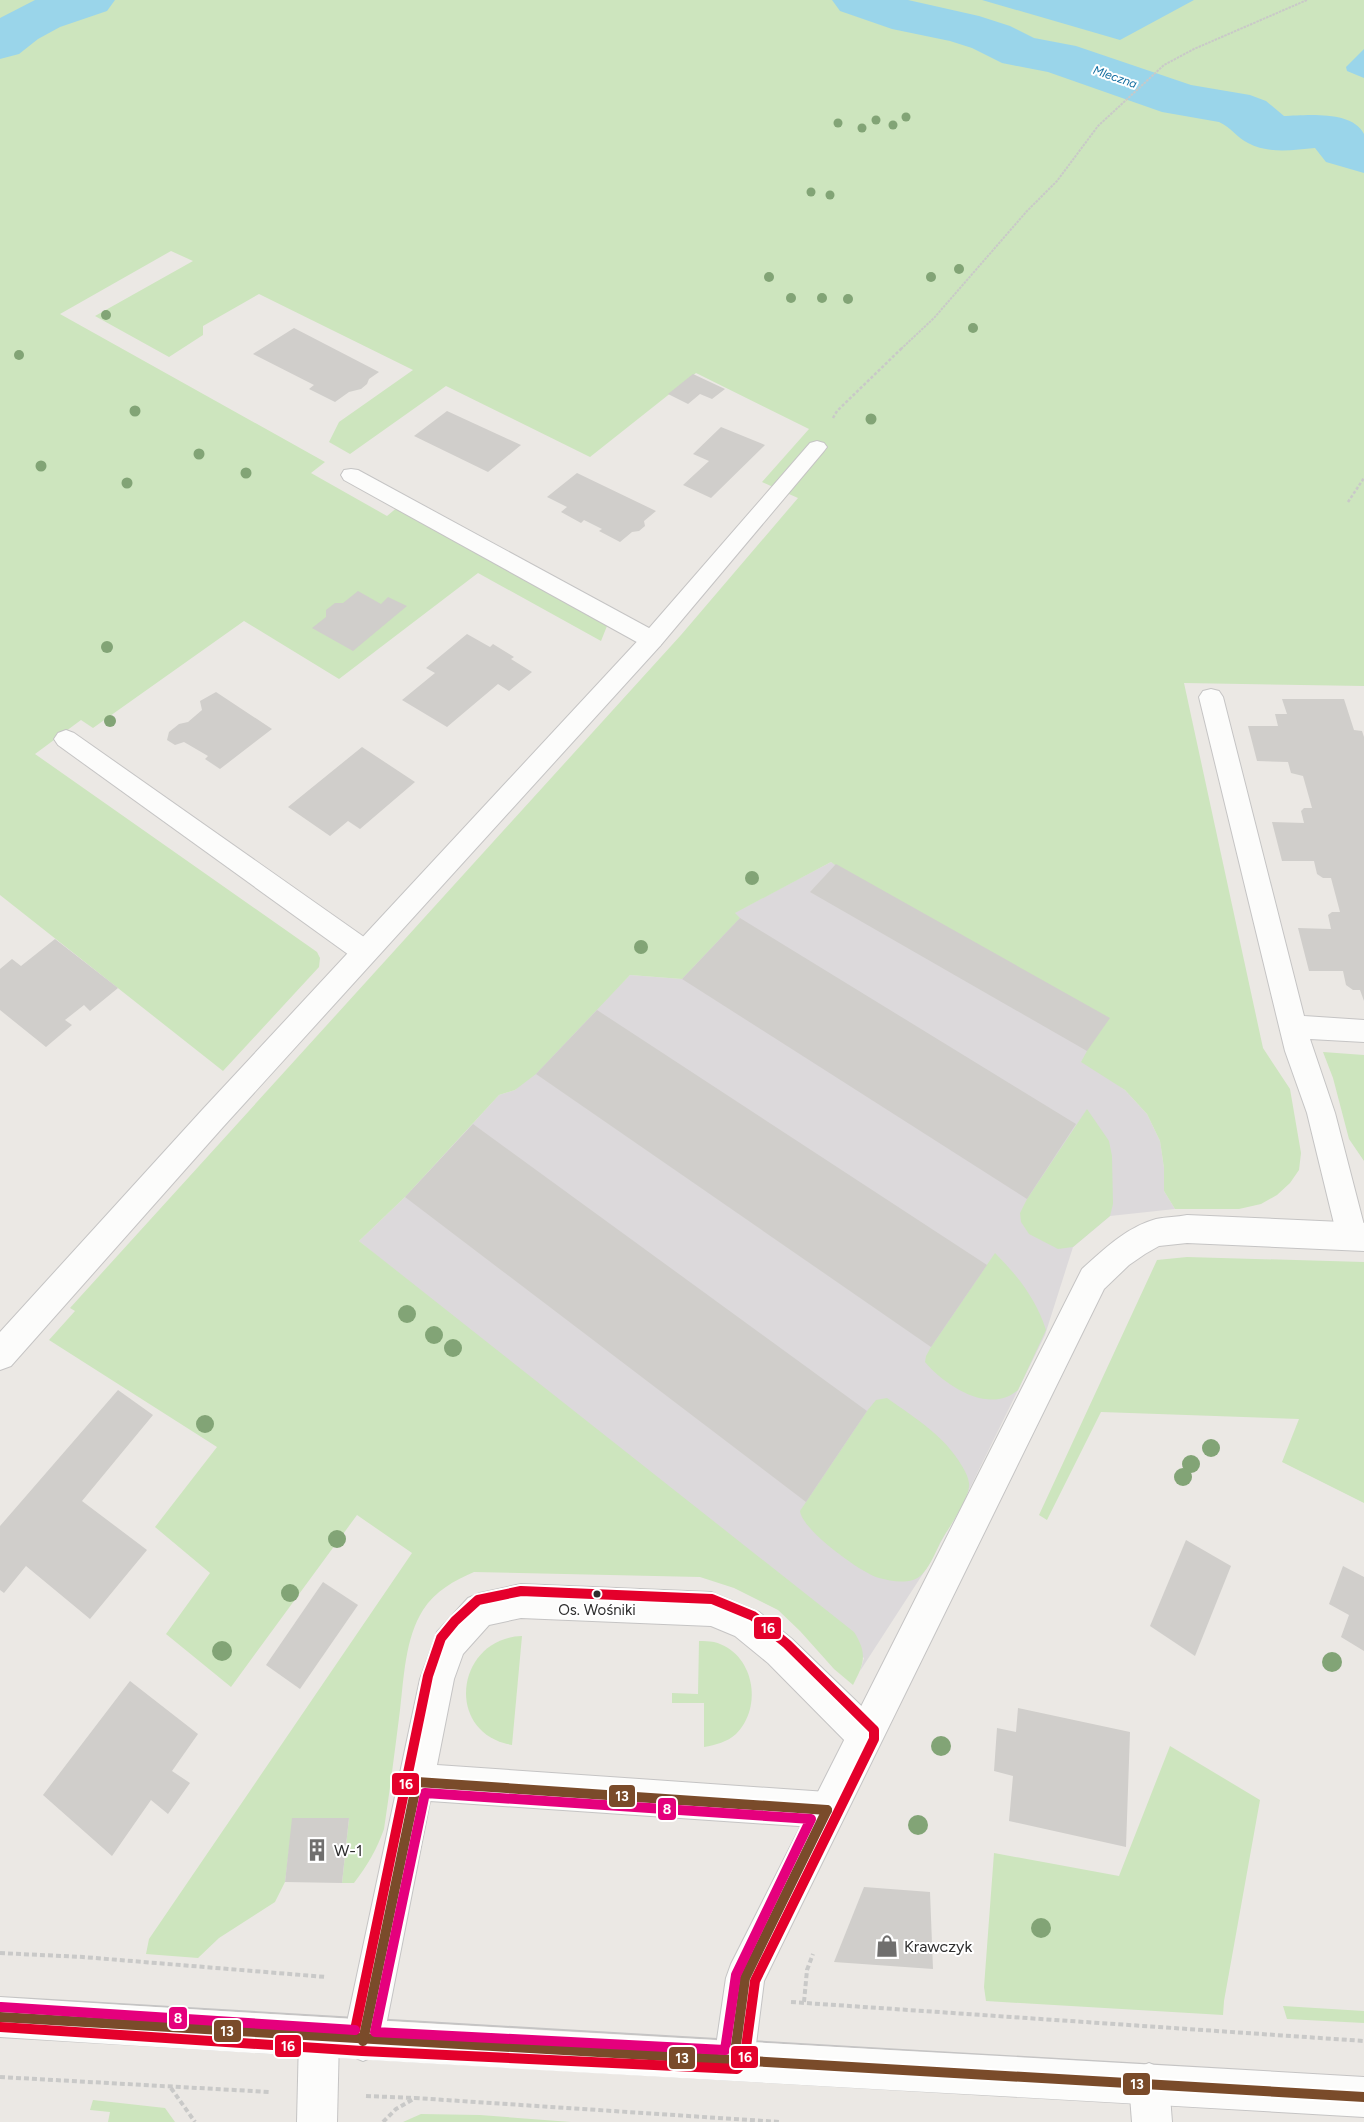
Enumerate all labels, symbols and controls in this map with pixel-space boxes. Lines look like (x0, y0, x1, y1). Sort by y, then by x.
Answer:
water label: Mleczna (1091, 63, 1139, 91)
marker: Os. Wośniki (592, 1589, 602, 1599)
place label: Os. Wośniki (558, 1601, 636, 1619)
line badge: 16 (753, 1616, 782, 1640)
text: 16 (761, 1620, 775, 1637)
line badge: 16 (391, 1772, 420, 1796)
text: 16 (399, 1776, 413, 1793)
line badge: 13 (608, 1784, 636, 1808)
text: 13 (615, 1788, 629, 1805)
line badge: 8 (657, 1797, 677, 1821)
text: 8 (663, 1801, 671, 1818)
building icon: W-1 (304, 1837, 330, 1863)
place label: W-1 (334, 1841, 363, 1860)
shop icon: Krawczyk (874, 1933, 900, 1959)
place label: Krawczyk (904, 1937, 972, 1956)
line badge: 8 (168, 2006, 188, 2030)
text: 8 (174, 2010, 182, 2027)
line badge: 13 (213, 2019, 242, 2043)
text: 13 (220, 2023, 234, 2040)
line badge: 16 (274, 2034, 302, 2058)
text: 16 (281, 2038, 295, 2055)
line badge: 16 (730, 2045, 759, 2069)
line badge: 13 (668, 2046, 696, 2070)
text: 16 (738, 2049, 752, 2066)
text: 13 (675, 2050, 689, 2067)
line badge: 13 (1122, 2072, 1151, 2096)
text: 13 (1130, 2076, 1144, 2093)

